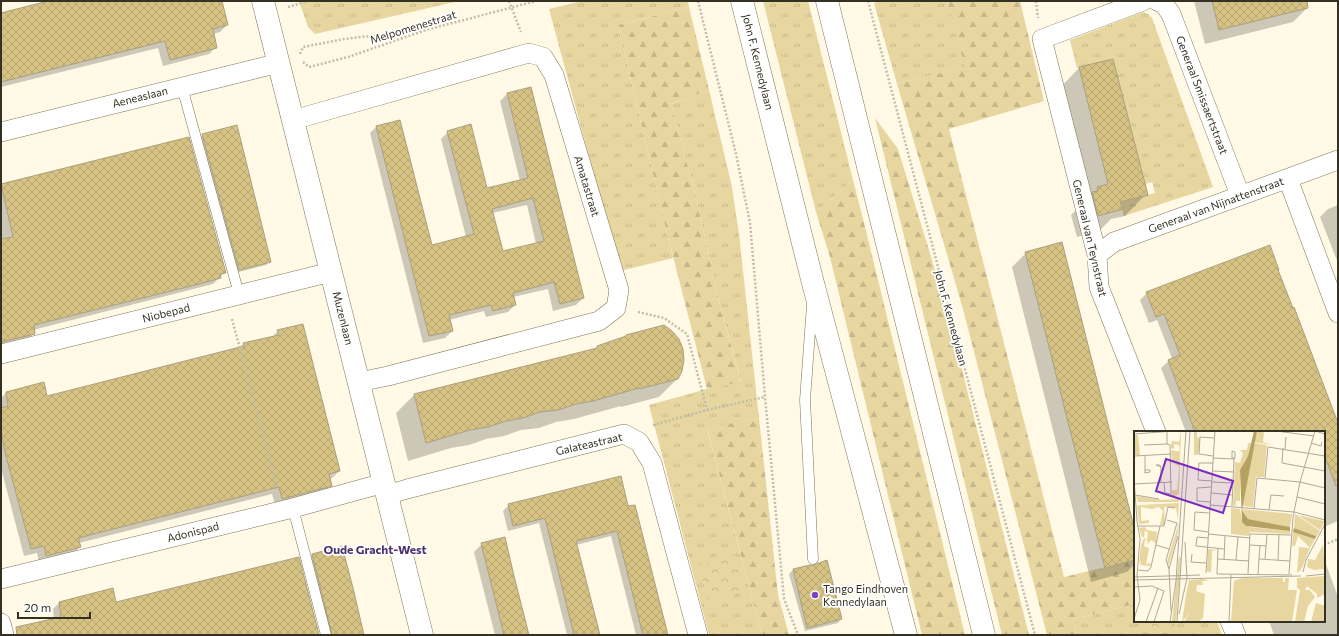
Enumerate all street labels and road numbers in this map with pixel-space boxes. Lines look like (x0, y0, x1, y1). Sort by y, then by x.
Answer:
street label: Melpomenestraat (368, 7, 458, 46)
street label: John F. Kennedylaan (739, 13, 777, 111)
street label: Generaal Smissaertstraat (1174, 34, 1231, 156)
street label: Aeneaslaan (111, 83, 169, 110)
street label: Amatastraat (572, 154, 603, 218)
street label: Generaal van Nijnattenstraat (1146, 174, 1286, 235)
street label: Generaal van Teynstraat (1071, 178, 1110, 298)
street label: John F. Kennedylaan (932, 269, 970, 367)
street label: Muzenlaan (331, 290, 356, 346)
street label: Niobepad (141, 300, 191, 325)
street label: Galateastraat (554, 429, 624, 458)
street label: Adonispad (166, 519, 220, 544)

